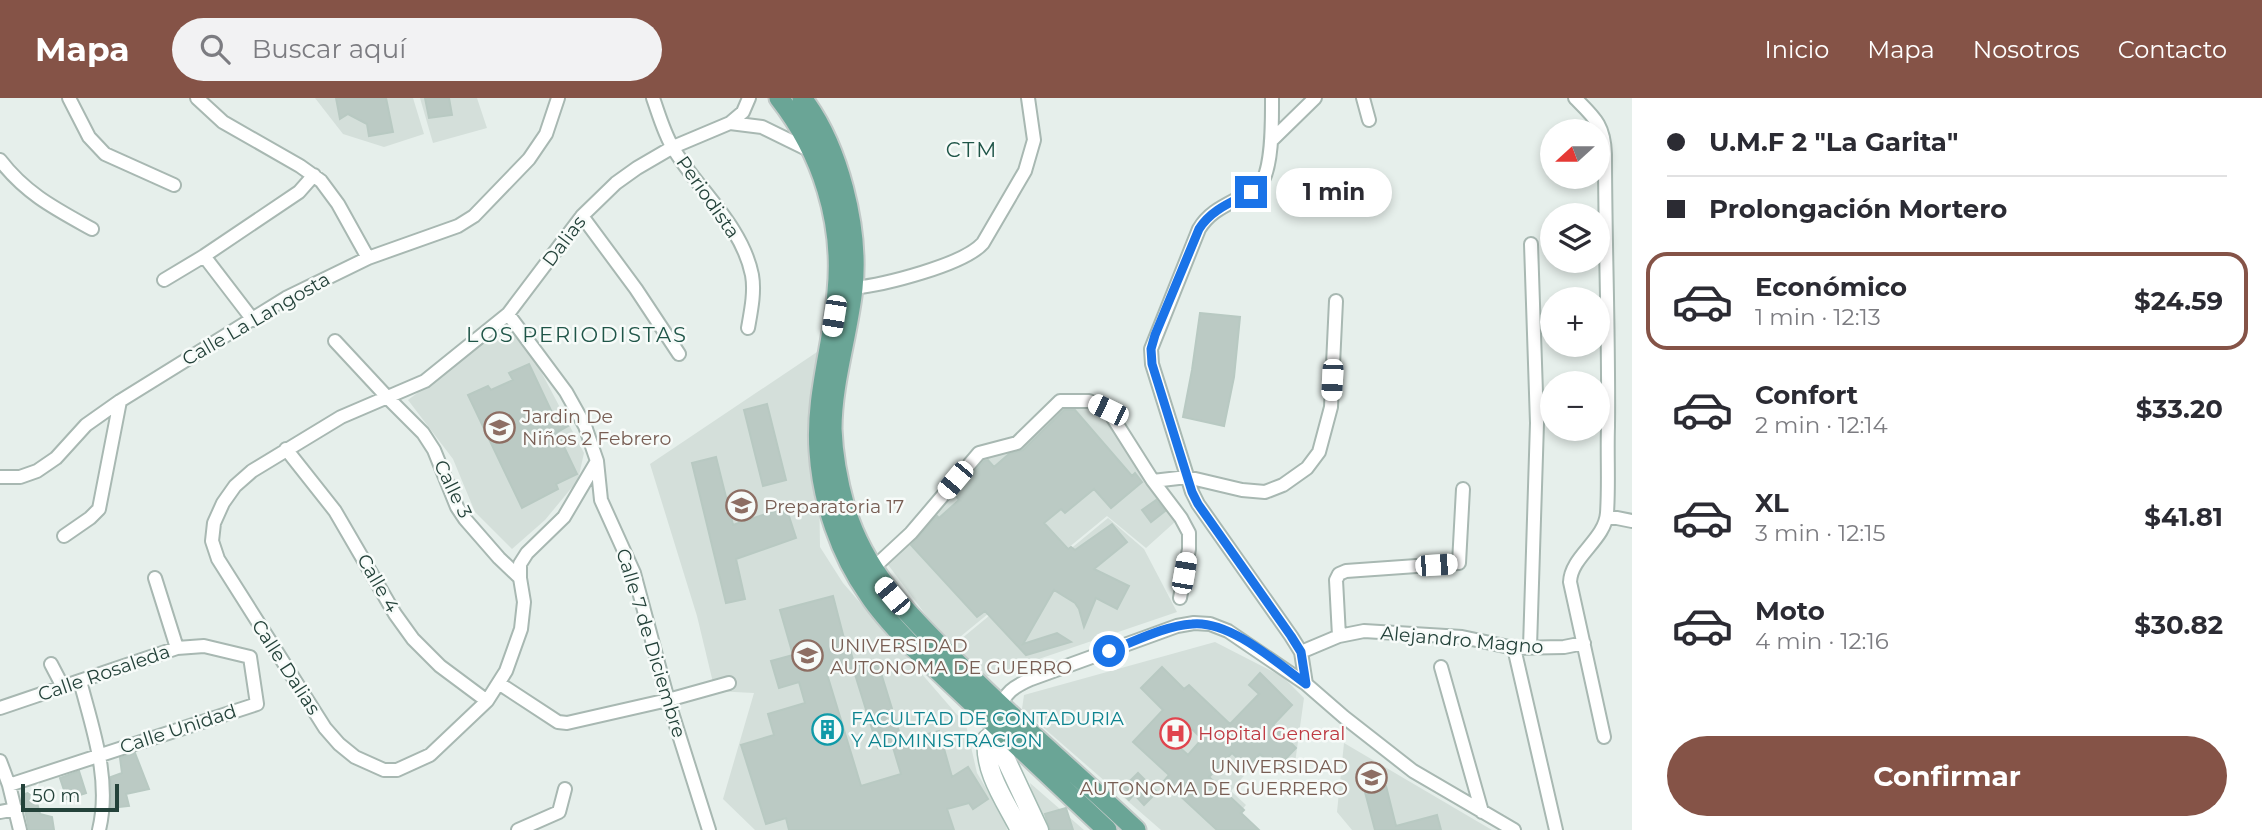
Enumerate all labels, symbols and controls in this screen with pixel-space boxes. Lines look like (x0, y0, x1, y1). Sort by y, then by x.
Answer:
search box (172, 18, 662, 81)
text: Mapa (35, 29, 130, 69)
icon: search (196, 30, 234, 68)
text: Buscar aquí (252, 33, 406, 65)
text: Inicio (1764, 35, 1829, 64)
text: Mapa (1867, 35, 1935, 64)
text: Nosotros (1973, 35, 2080, 64)
text: Contacto (2118, 35, 2227, 64)
north arrow (1540, 119, 1610, 189)
map controls (1540, 119, 1610, 441)
text: U.M.F 2 "La Garita" (1709, 126, 1958, 158)
district label: CTM (946, 137, 998, 162)
street label: Periodista (671, 151, 745, 243)
callout: 1 min (1276, 168, 1391, 217)
route end (1235, 176, 1267, 208)
text: 1 min (1303, 178, 1365, 206)
text: Prolongación Mortero (1709, 193, 2007, 225)
button: layers (1540, 203, 1610, 273)
street label: Dalias (537, 211, 591, 271)
street label: Calle La Langosta (178, 267, 334, 371)
icon: car (1671, 270, 1734, 333)
text: Económico (1755, 271, 1907, 303)
text: $24.59 (2134, 285, 2223, 317)
button: + (1540, 287, 1610, 357)
car (821, 294, 848, 338)
text: 1 min · 12:13 (1755, 303, 1881, 331)
district label: LOS PERIODISTAS (466, 322, 688, 347)
car (1321, 358, 1344, 402)
button: − (1540, 371, 1610, 441)
icon: car (1671, 378, 1734, 441)
text: Confort (1755, 379, 1858, 411)
car (1085, 391, 1132, 429)
text: $33.20 (2136, 393, 2223, 425)
place label: Jardin De Niños 2 Febrero (521, 405, 672, 450)
school or university icon: Jardin De Niños 2 Febrero (482, 410, 516, 444)
text: 2 min · 12:14 (1755, 411, 1888, 439)
street label: Calle 3 (429, 456, 477, 522)
car (934, 457, 977, 503)
icon: car (1671, 486, 1734, 549)
text: XL (1755, 487, 1789, 519)
school or university icon: Preparatoria 17 (724, 489, 758, 523)
place label: Preparatoria 17 (764, 495, 904, 518)
text: $41.81 (2144, 501, 2223, 533)
text: 3 min · 12:15 (1755, 519, 1886, 547)
street label: Calle 7 de Diciembre (611, 546, 691, 740)
street label: Calle 4 (352, 550, 404, 617)
car (1171, 550, 1198, 596)
car (1415, 553, 1458, 577)
car (871, 573, 914, 619)
icon: car (1671, 594, 1734, 657)
text: Moto (1755, 595, 1825, 627)
text: $30.82 (2134, 609, 2223, 641)
street label: Calle Dalias (247, 615, 325, 719)
street label: Alejandro Magno (1379, 621, 1545, 659)
text: 4 min · 12:16 (1755, 627, 1889, 655)
place label: UNIVERSIDAD AUTONOMA DE GUERRO (830, 634, 1072, 679)
route start (1093, 635, 1125, 667)
school or university icon: UNIVERSIDAD AUTONOMA DE GUERRO (790, 639, 824, 673)
street label: Calle Rosaleda (35, 640, 173, 706)
street label: Calle Unidad (117, 699, 239, 759)
place label: FACULTAD DE CONTADURIA Y ADMINISTRACION (851, 707, 1124, 752)
building icon: FACULTAD DE CONTADURIA Y ADMINISTRACION (811, 712, 845, 746)
hospital icon: Hopital General (1158, 716, 1192, 750)
place label: Hopital General (1198, 722, 1345, 745)
button: Confirmar (1667, 736, 2227, 816)
place label: UNIVERSIDAD AUTONOMA DE GUERRERO (1079, 755, 1348, 800)
school or university icon: UNIVERSIDAD AUTONOMA DE GUERRERO (1354, 760, 1388, 794)
scale bar (21, 781, 119, 813)
text: 50 m (32, 784, 80, 807)

